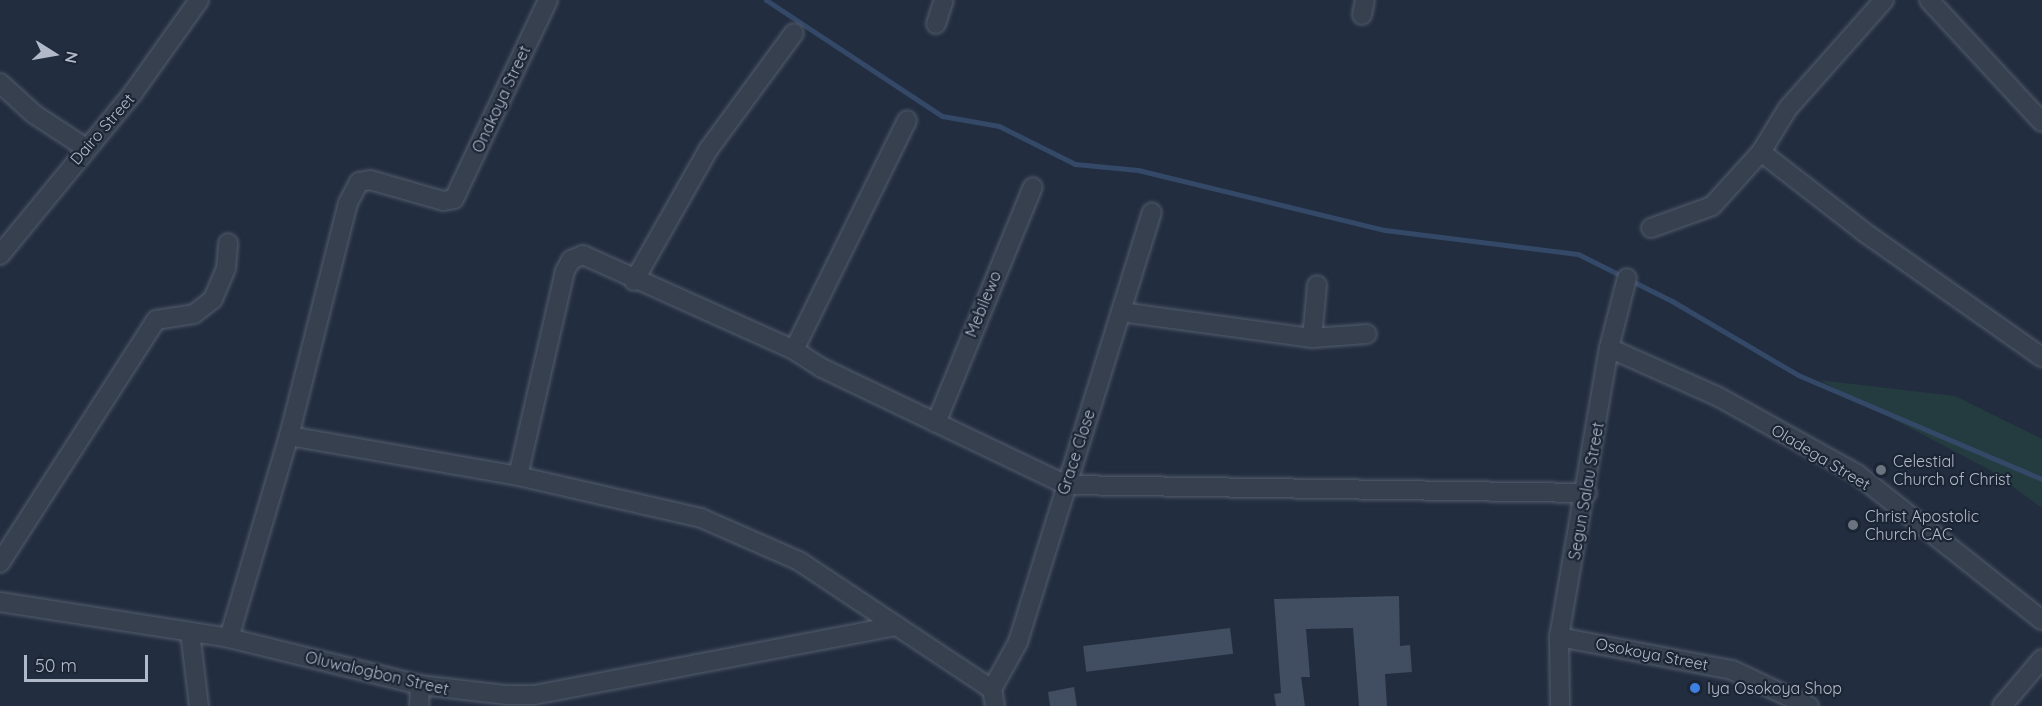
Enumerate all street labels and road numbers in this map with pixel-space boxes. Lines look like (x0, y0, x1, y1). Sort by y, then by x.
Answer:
street label: Onakoya Street (468, 42, 534, 156)
street label: Dairo Street (66, 89, 138, 169)
street label: Mebilewo (961, 268, 1005, 340)
street label: Grace Close (1053, 407, 1099, 497)
street label: Oladega Street (1768, 420, 1874, 494)
street label: Segun Salau Street (1564, 421, 1608, 561)
street label: Osokoya Street (1594, 634, 1710, 674)
street label: Oluwalogbon Street (303, 647, 451, 699)

